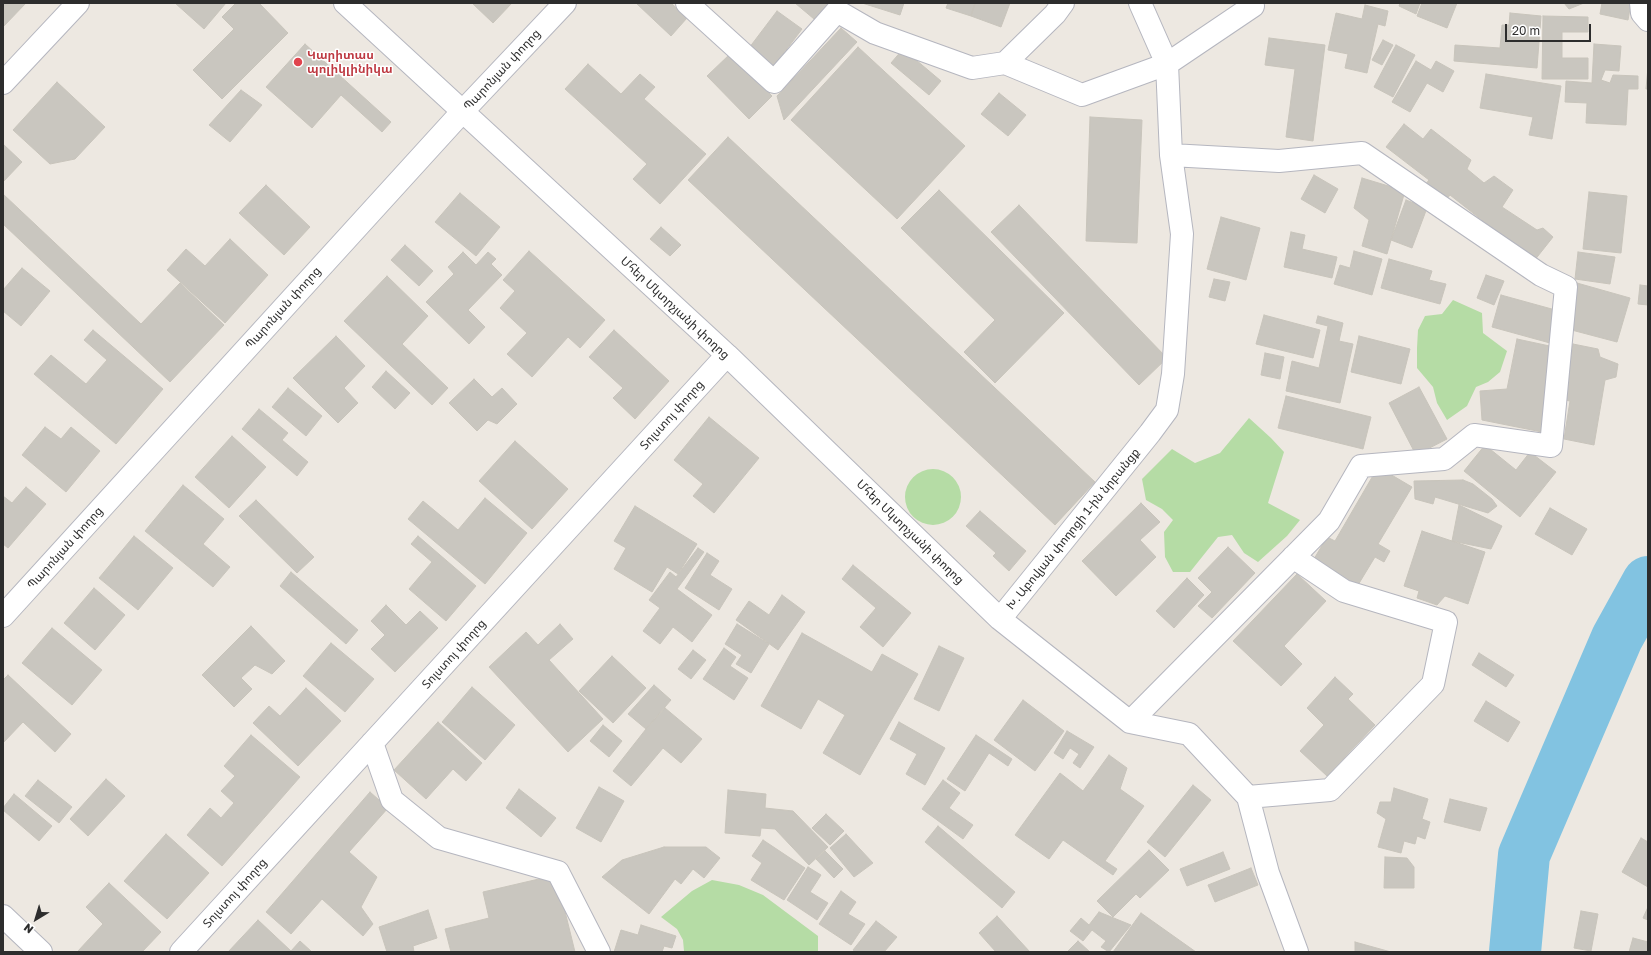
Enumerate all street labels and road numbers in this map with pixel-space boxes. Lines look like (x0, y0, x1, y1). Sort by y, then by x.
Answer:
street label: Պարոնյան փողոց (461, 26, 543, 114)
street label: Մհեր Մկտրչյանի փողոց (618, 254, 732, 362)
street label: Պարոնյան փողոց (242, 264, 324, 352)
street label: Տոլստոյ փողոց (637, 377, 707, 453)
street label: Խ․Աբովյան փողոցի 1-ին նրբանցք (1003, 445, 1143, 613)
street label: Մհեր Մկտրչյանի փողոց (853, 477, 967, 587)
street label: Պարոնյան փողոց (24, 504, 106, 592)
street label: Տոլստոյ փողոց (419, 616, 489, 692)
street label: Տոլստոյ փողոց (200, 855, 270, 931)

